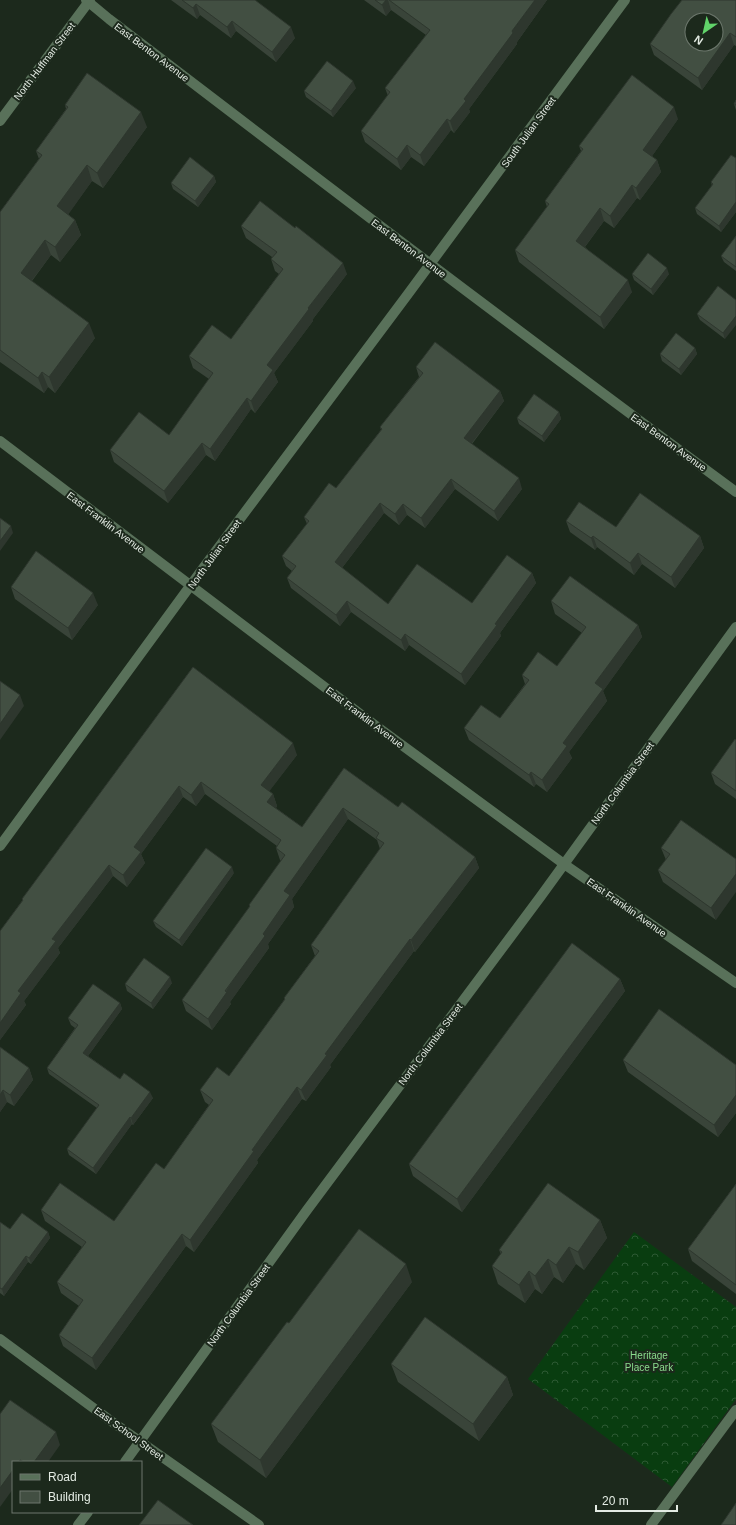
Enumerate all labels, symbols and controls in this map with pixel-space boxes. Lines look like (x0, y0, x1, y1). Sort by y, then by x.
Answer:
north arrow (684, 12, 724, 52)
street label: North Huffman Street (12, 20, 77, 102)
street label: East Benton Avenue (112, 21, 191, 84)
text: N (692, 33, 705, 47)
street label: South Julian Street (499, 95, 558, 170)
street label: East Benton Avenue (369, 217, 448, 280)
street label: East Benton Avenue (629, 411, 709, 474)
street label: East Franklin Avenue (65, 490, 147, 555)
street label: North Julian Street (186, 517, 243, 591)
street label: East Franklin Avenue (324, 685, 406, 750)
street label: North Columbia Street (589, 740, 656, 827)
street label: East Franklin Avenue (585, 876, 669, 939)
street label: North Columbia Street (396, 1001, 465, 1087)
street label: North Columbia Street (205, 1262, 272, 1349)
park label: Heritage Place Park (625, 1350, 674, 1373)
street label: East School Street (92, 1405, 166, 1462)
legend (12, 1461, 142, 1513)
text: Road (48, 1470, 77, 1484)
scale bar (596, 1487, 677, 1513)
text: Building (48, 1490, 91, 1504)
text: 20 m (602, 1494, 629, 1508)

